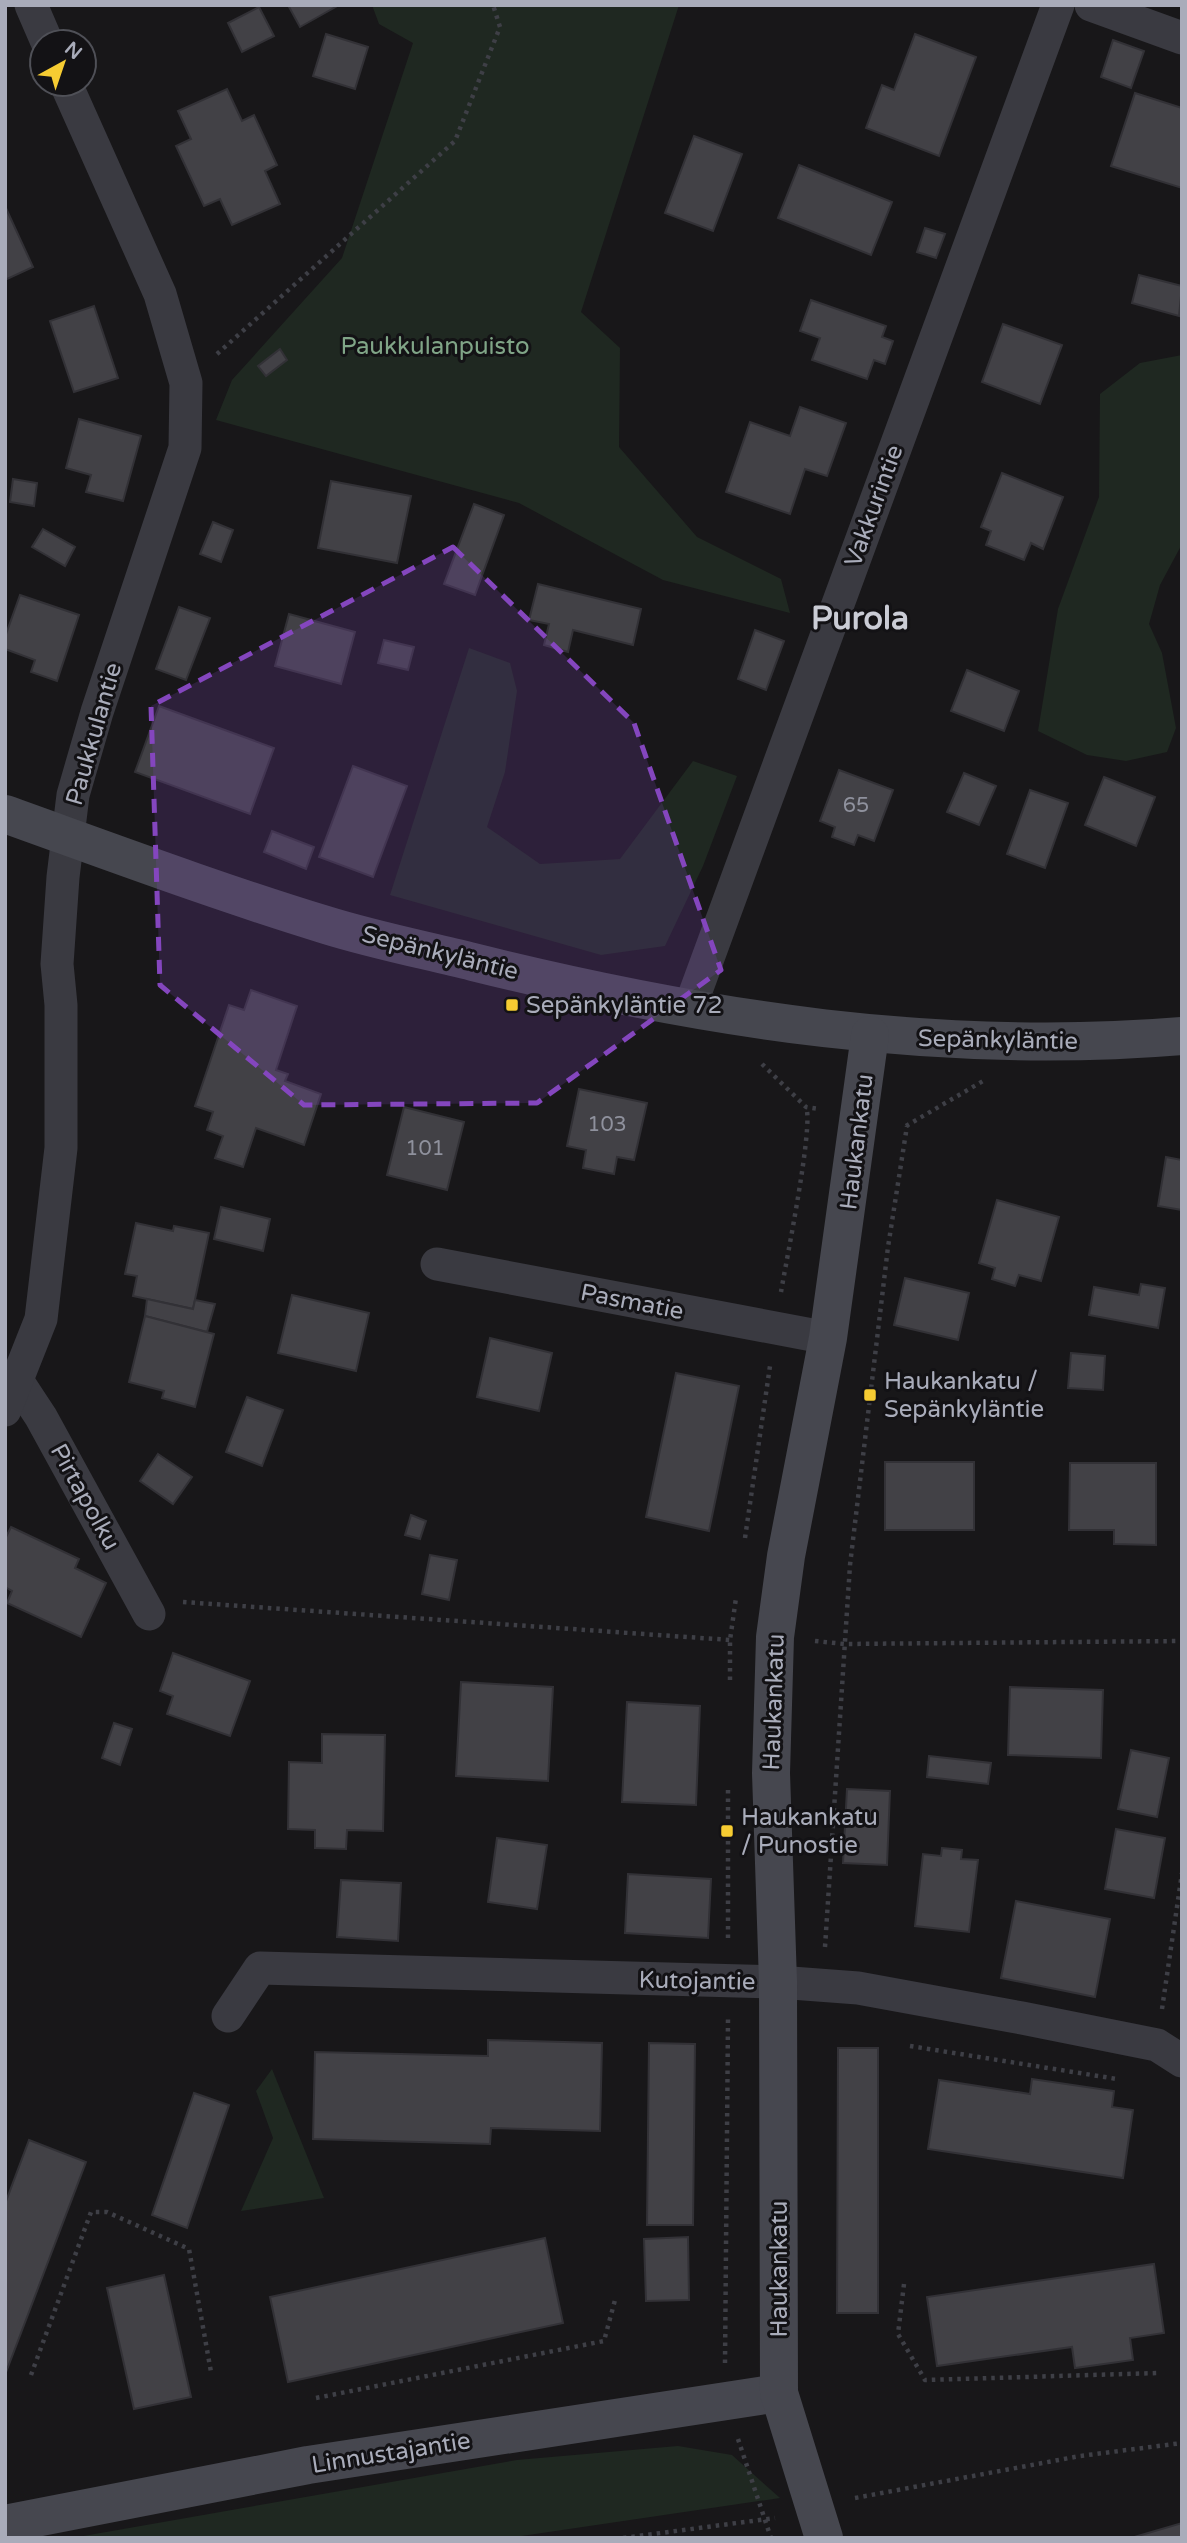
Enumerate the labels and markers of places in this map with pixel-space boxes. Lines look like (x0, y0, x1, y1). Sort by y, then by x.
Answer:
place label: Sepänkyläntie 72 (526, 991, 723, 1020)
marker: Sepänkyläntie 72 (504, 997, 520, 1013)
place label: Haukankatu / Sepänkyläntie (884, 1367, 1044, 1424)
marker: Haukankatu / Sepänkyläntie (862, 1387, 878, 1403)
place label: Haukankatu / Punostie (741, 1803, 878, 1860)
marker: Haukankatu / Punostie (719, 1823, 735, 1839)

